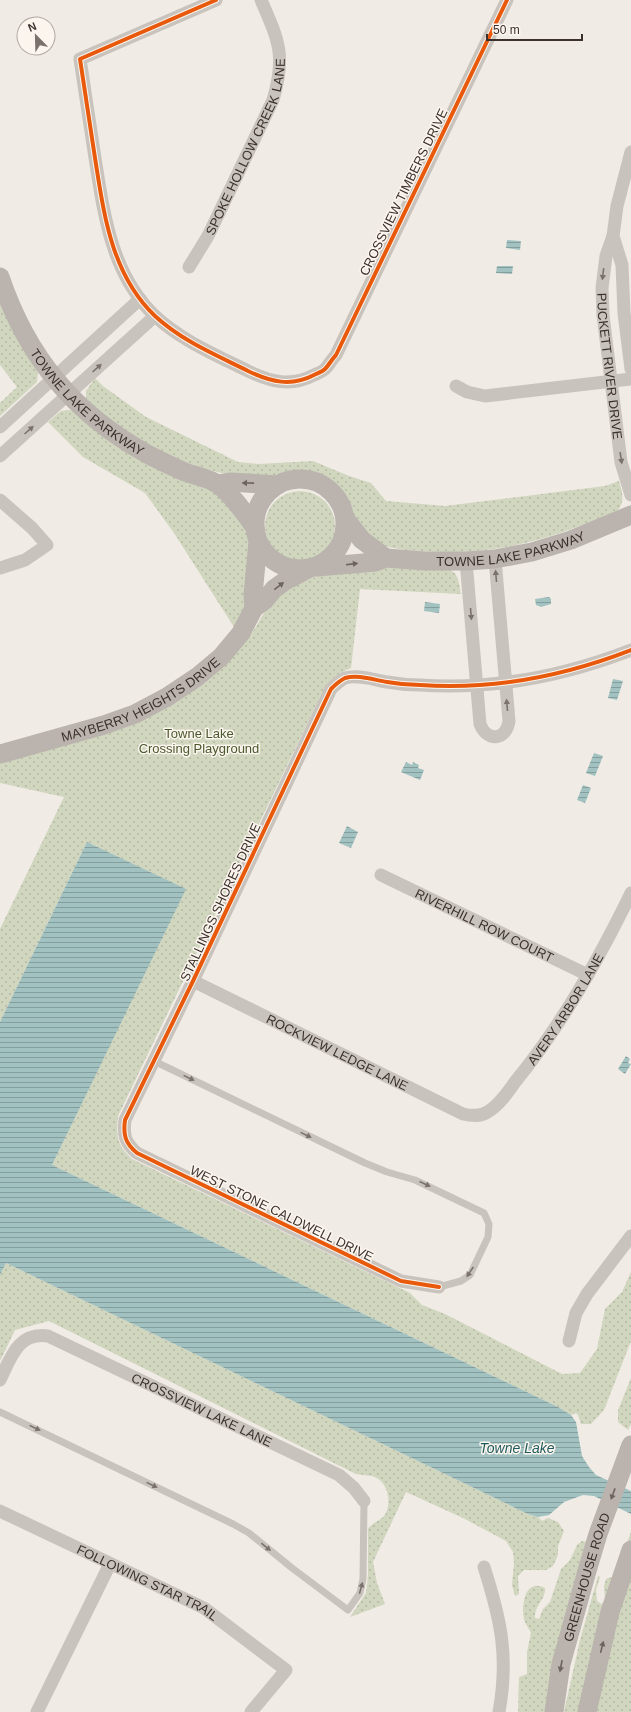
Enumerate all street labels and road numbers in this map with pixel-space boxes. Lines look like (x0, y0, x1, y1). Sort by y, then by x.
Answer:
street label: SPOKE HOLLOW CREEK LANE (203, 58, 288, 237)
street label: CROSSVIEW TIMBERS DRIVE (356, 106, 451, 278)
street label: PUCKETT RIVER DRIVE (594, 293, 625, 440)
street label: TOWNE LAKE PARKWAY (27, 346, 147, 459)
street label: TOWNE LAKE PARKWAY (436, 528, 587, 569)
street label: MAYBERRY HEIGHTS DRIVE (60, 654, 223, 745)
street label: STALLINGS SHORES DRIVE (177, 821, 264, 984)
street label: RIVERHILL ROW COURT (413, 886, 556, 965)
street label: AVERY ARBOR LANE (524, 951, 607, 1068)
street label: ROCKVIEW LEDGE LANE (264, 1011, 411, 1094)
street label: WEST STONE CALDWELL DRIVE (188, 1162, 376, 1265)
street label: CROSSVIEW LAKE LANE (129, 1370, 275, 1450)
street label: GREENHOUSE ROAD (561, 1511, 613, 1643)
street label: FOLLOWING STAR TRAIL (74, 1542, 221, 1624)

